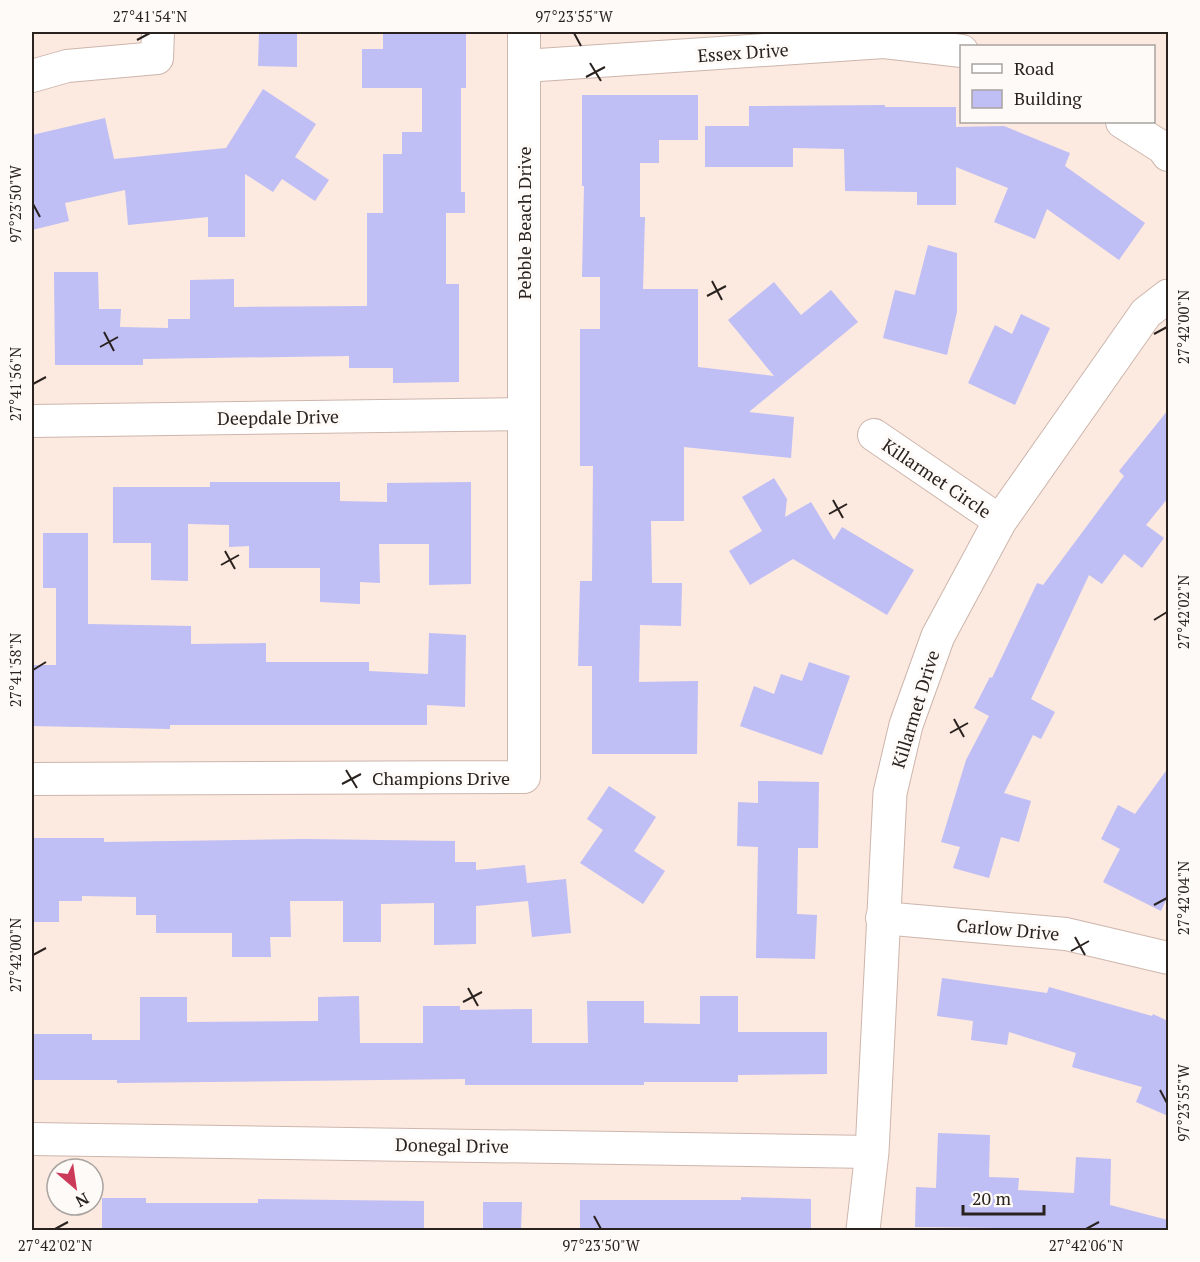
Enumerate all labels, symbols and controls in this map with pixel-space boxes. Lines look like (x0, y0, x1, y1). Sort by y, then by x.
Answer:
text: 27°41'54"N (113, 6, 187, 26)
text: 97°23'55"W (535, 6, 614, 26)
street label: Essex Drive (697, 37, 789, 67)
legend (960, 45, 1155, 123)
text: Road (1014, 56, 1054, 80)
text: Building (1014, 86, 1082, 110)
street label: Pebble Beach Drive (512, 146, 536, 300)
text: 97°23'50"W (5, 164, 25, 243)
text: 27°42'00"N (1173, 290, 1193, 364)
text: 27°41'56"N (5, 347, 25, 421)
street label: Deepdale Drive (217, 404, 339, 430)
street label: Killarmet Circle (878, 433, 996, 523)
text: 27°42'02"N (1173, 575, 1193, 649)
text: 27°41'58"N (5, 633, 25, 707)
street label: Killarmet Drive (886, 647, 944, 771)
street label: Champions Drive (372, 766, 510, 790)
text: 27°42'04"N (1173, 861, 1193, 935)
street label: Carlow Drive (956, 913, 1060, 945)
text: 27°42'00"N (5, 918, 25, 992)
text: 97°23'55"W (1173, 1063, 1193, 1142)
street label: Donegal Drive (395, 1132, 509, 1158)
north arrow (45, 1157, 105, 1217)
scale bar (963, 1178, 1044, 1216)
text: 20 m (972, 1186, 1012, 1210)
text: N (72, 1188, 93, 1213)
text: 27°42'02"N (18, 1235, 92, 1255)
text: 97°23'50"W (562, 1235, 641, 1255)
text: 27°42'06"N (1049, 1235, 1123, 1255)

